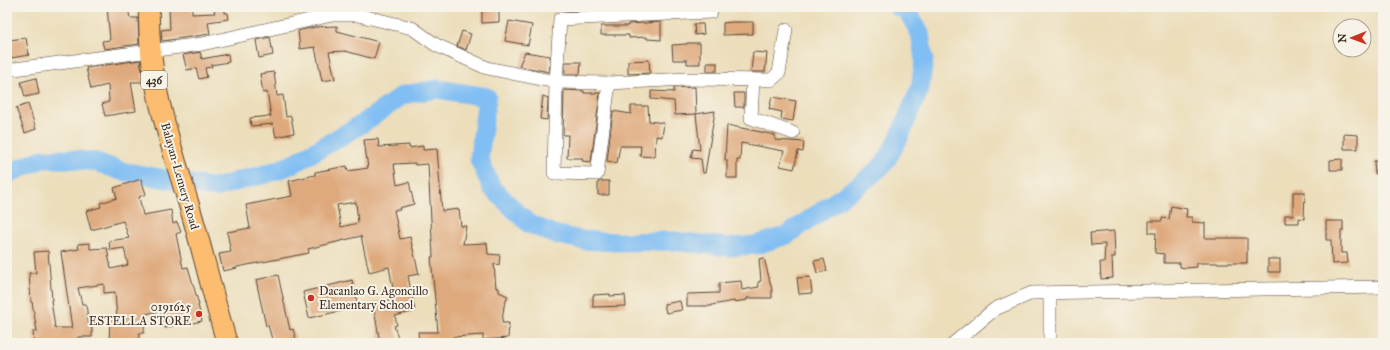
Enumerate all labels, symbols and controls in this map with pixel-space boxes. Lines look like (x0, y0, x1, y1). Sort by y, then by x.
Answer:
north arrow (1332, 18, 1372, 58)
text: N (1336, 33, 1349, 43)
road number: 436 (141, 71, 167, 89)
street label: Balayan-Lemery Road (158, 121, 202, 231)
place label: Dacanlao G. Agoncillo Elementary School (319, 284, 428, 312)
marker: Dacanlao G. Agoncillo Elementary School (306, 293, 316, 303)
place label: 0191625 ESTELLA STORE (89, 300, 191, 328)
marker: 0191625 ESTELLA STORE (194, 309, 204, 319)

